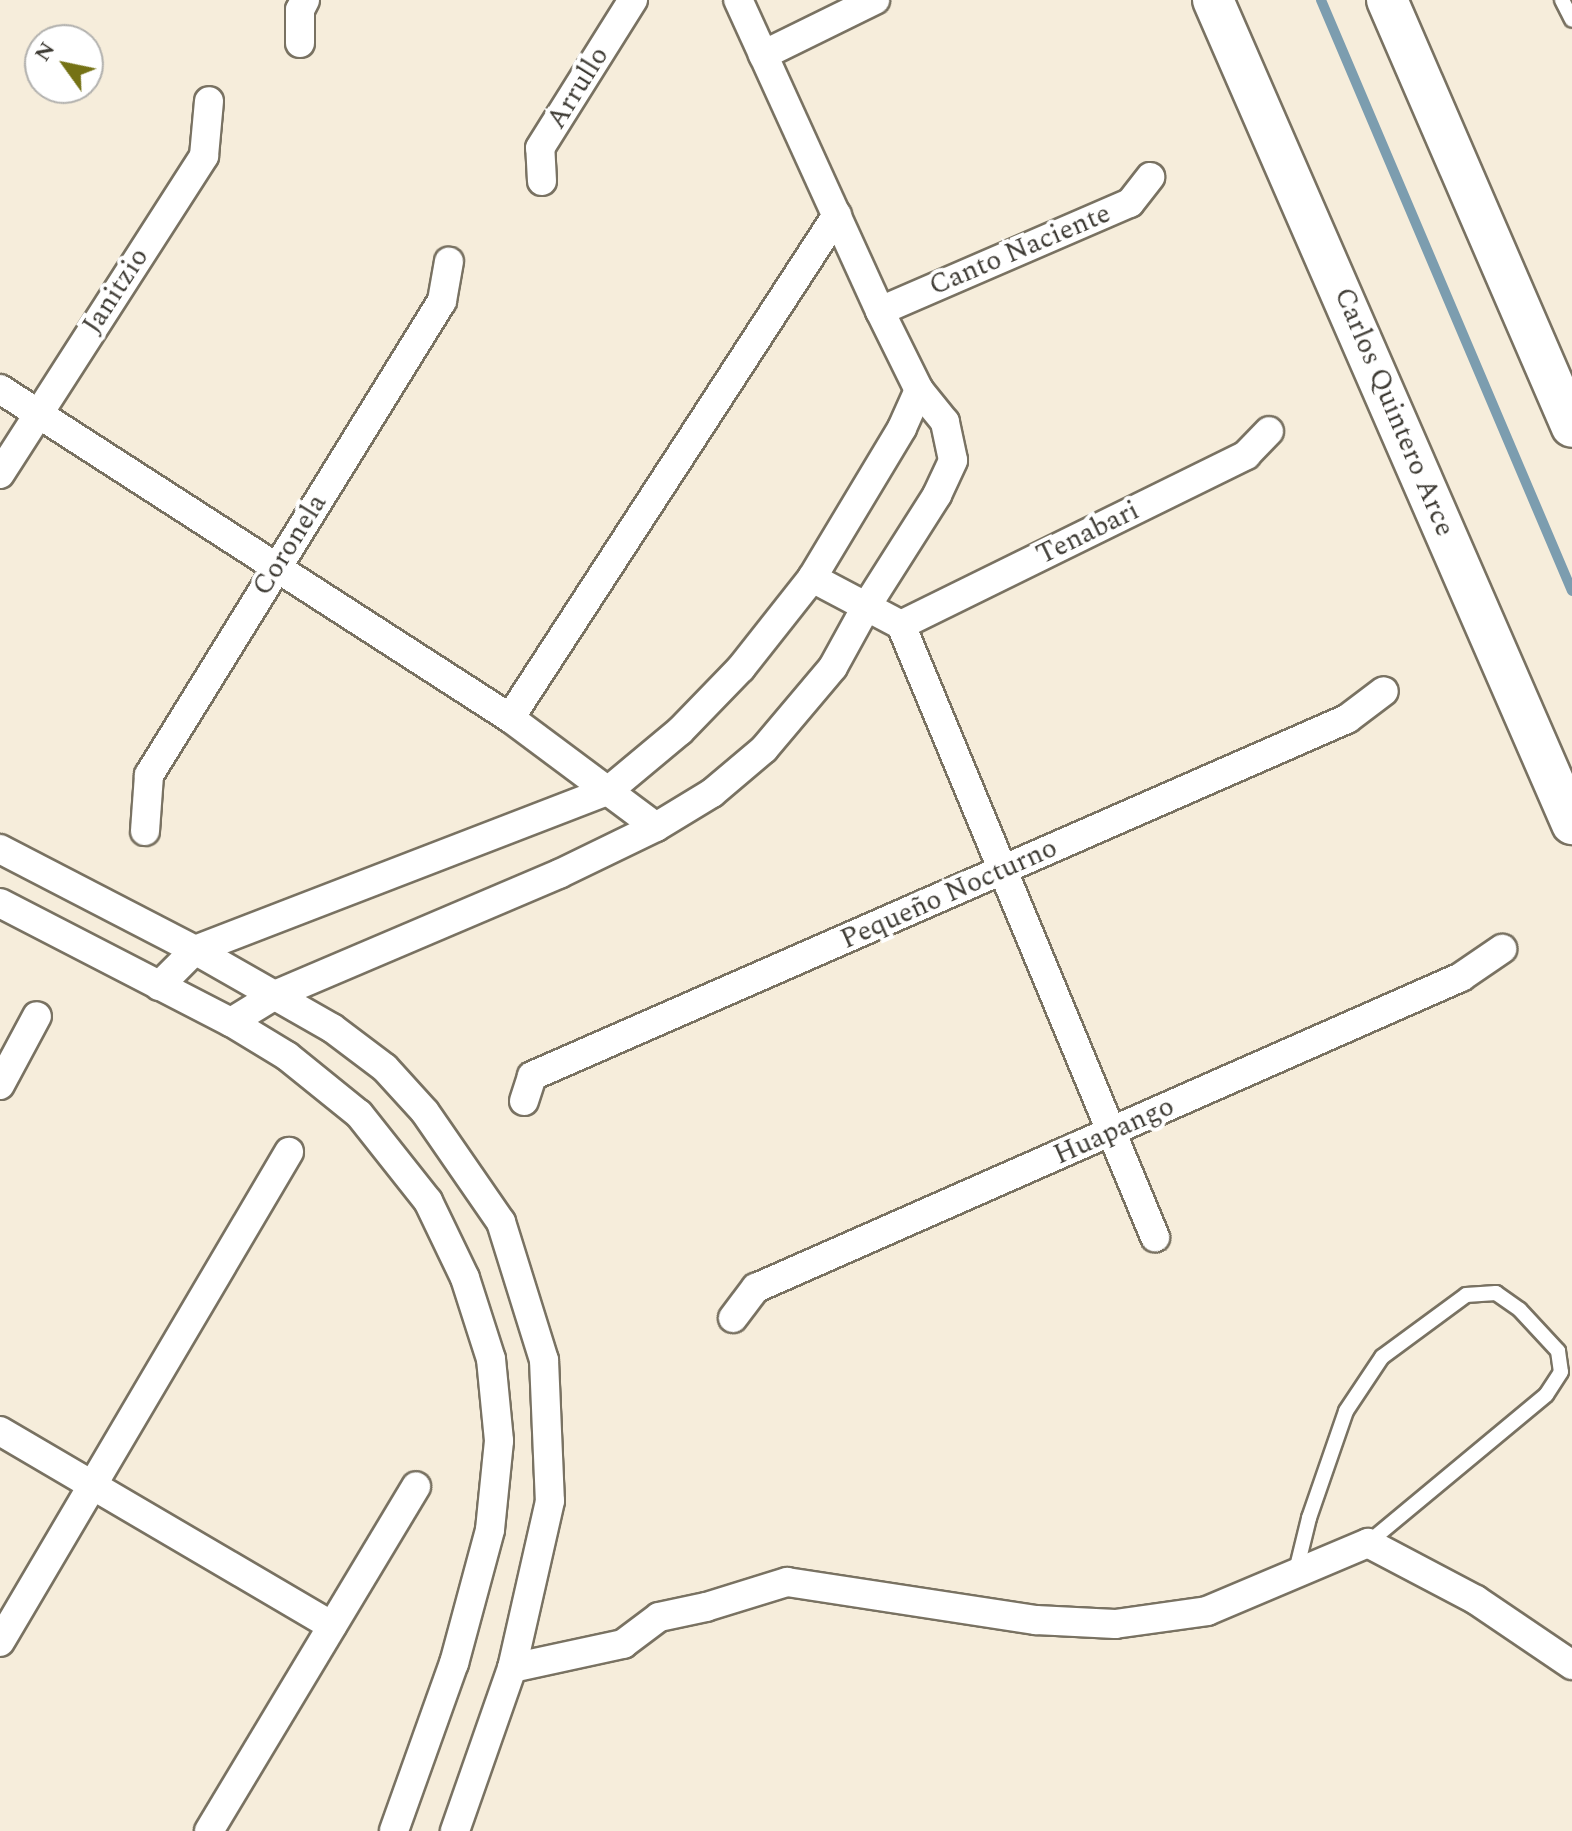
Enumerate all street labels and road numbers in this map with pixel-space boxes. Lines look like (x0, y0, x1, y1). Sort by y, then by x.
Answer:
street label: Arrullo (540, 41, 616, 135)
street label: Canto Naciente (924, 197, 1116, 303)
street label: Janitzio (76, 242, 156, 340)
street label: Carlos Quintero Arce (1326, 283, 1462, 541)
street label: Coronela (246, 488, 334, 602)
street label: Tenabari (1031, 494, 1145, 572)
street label: Pequeño Nocturno (836, 831, 1062, 957)
street label: Huapango (1049, 1090, 1179, 1172)

